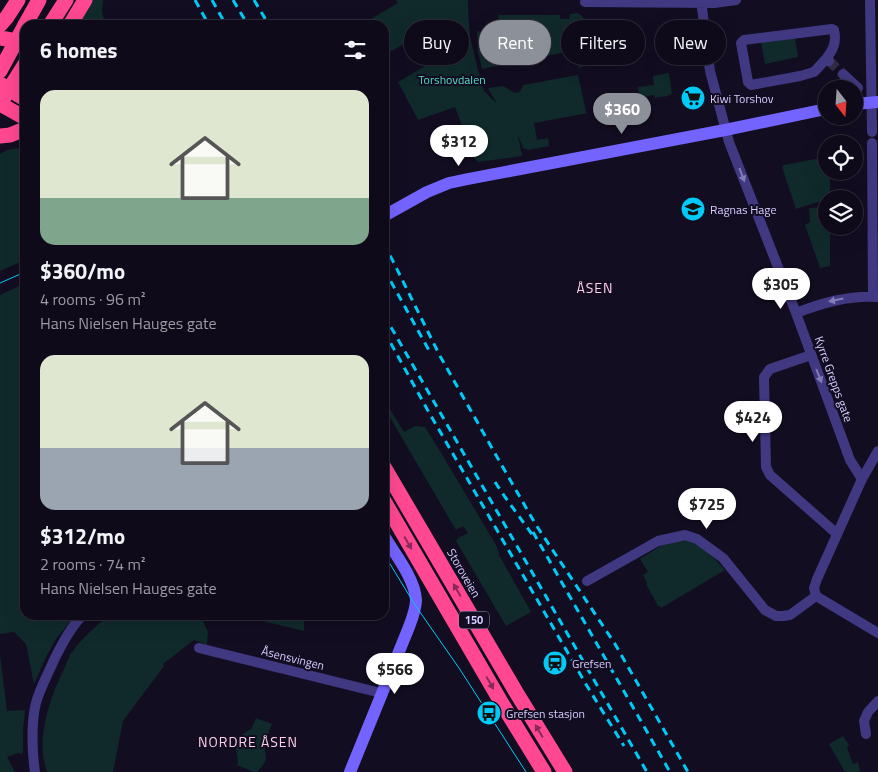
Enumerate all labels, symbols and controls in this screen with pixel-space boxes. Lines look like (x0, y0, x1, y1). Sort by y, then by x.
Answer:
chip: Buy (404, 20, 469, 65)
chip: Rent (479, 20, 551, 65)
chip: Filters (561, 20, 645, 65)
chip: New (655, 20, 726, 65)
text: 6 homes (40, 34, 117, 66)
icon: filters (341, 36, 369, 64)
park label: Torshovdalen (418, 70, 486, 89)
north arrow (818, 80, 862, 125)
map controls (818, 80, 863, 235)
supermarket icon: Kiwi Torshov (680, 85, 706, 111)
place label: Kiwi Torshov (710, 89, 774, 108)
pin: $360 (592, 92, 652, 135)
text: $360 (604, 97, 640, 121)
icon: home (160, 123, 250, 213)
pin: $312 (429, 124, 489, 167)
text: $312 (441, 129, 477, 153)
button: locate (818, 135, 863, 180)
one-way arrow (738, 168, 746, 183)
button: layers (818, 190, 863, 235)
school or university icon: Ragnas Hage (680, 196, 706, 222)
place label: Ragnas Hage (710, 200, 777, 219)
text: $360/mo (40, 255, 125, 287)
pin: $305 (751, 268, 811, 310)
text: $305 (763, 272, 799, 296)
district label: ÅSEN (576, 277, 614, 298)
text: 4 rooms · 96 m² (40, 287, 145, 311)
one-way arrow (828, 297, 844, 305)
text: Hans Nielsen Hauges gate (40, 311, 217, 335)
street label: Kyrre Grepps gate (810, 333, 858, 425)
one-way arrow (815, 369, 823, 384)
icon: home (160, 388, 250, 478)
pin: $424 (723, 400, 783, 443)
text: $424 (735, 405, 771, 429)
pin: $725 (677, 488, 737, 530)
text: $725 (689, 492, 725, 516)
text: $312/mo (40, 520, 125, 552)
one-way arrow (404, 536, 413, 549)
street label: Storoveien (442, 545, 486, 601)
text: 2 rooms · 74 m² (40, 552, 145, 576)
text: Hans Nielsen Hauges gate (40, 576, 217, 600)
one-way arrow (453, 584, 462, 597)
road number: 150 (459, 612, 489, 628)
street label: Åsensvingen (260, 641, 326, 675)
station icon: Grefsen (542, 650, 568, 676)
pin: $566 (365, 652, 425, 695)
place label: Grefsen (572, 654, 612, 673)
text: $566 (377, 657, 413, 681)
one-way arrow (486, 676, 495, 690)
bus stop icon: Grefsen stasjon (476, 700, 502, 726)
place label: Grefsen stasjon (506, 704, 585, 723)
one-way arrow (535, 724, 544, 737)
district label: NORDRE ÅSEN (198, 731, 298, 752)

